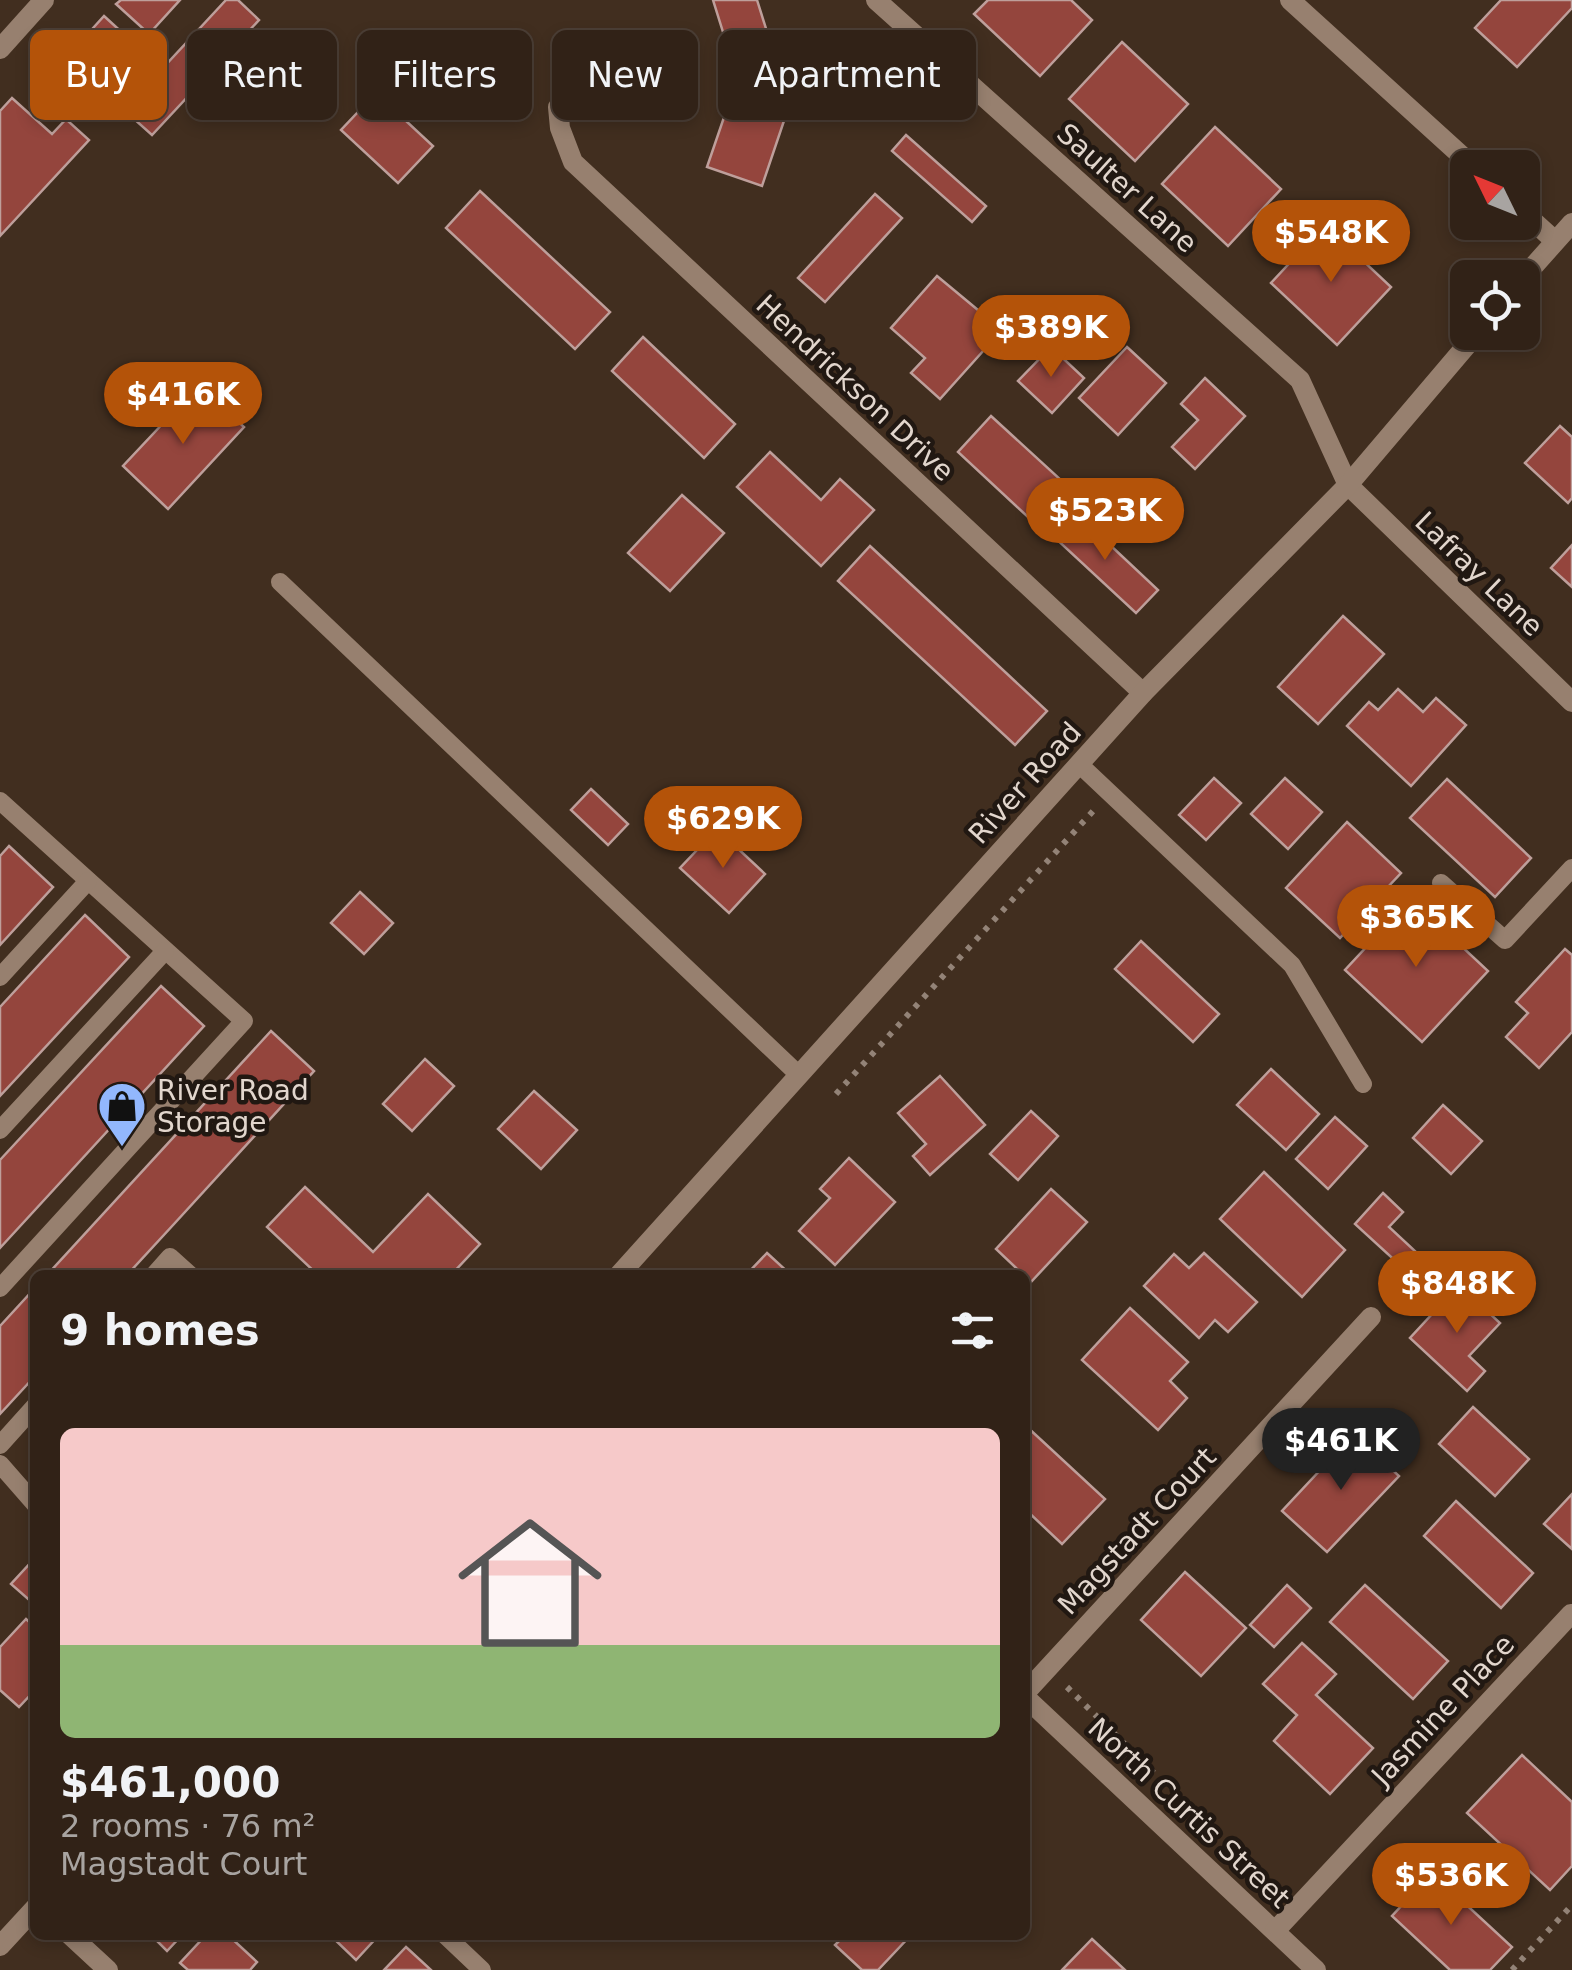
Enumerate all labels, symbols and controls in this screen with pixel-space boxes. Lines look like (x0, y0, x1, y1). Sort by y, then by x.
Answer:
chip: Buy (30, 30, 167, 120)
chip: Rent (187, 30, 337, 120)
chip: Filters (357, 30, 532, 120)
chip: New (552, 30, 698, 120)
chip: Apartment (718, 30, 976, 120)
street label: Saulter Lane (1050, 117, 1204, 259)
north arrow (1450, 150, 1540, 240)
map controls (1450, 150, 1540, 350)
pin: $548K (1261, 200, 1401, 285)
text: $548K (1274, 213, 1388, 251)
button: locate (1450, 260, 1540, 350)
street label: Hendrickson Drive (750, 288, 960, 488)
pin: $389K (981, 295, 1121, 380)
text: $389K (994, 308, 1108, 346)
pin: $416K (113, 362, 253, 447)
text: $416K (126, 375, 240, 413)
pin: $523K (1035, 478, 1175, 563)
text: $523K (1048, 491, 1162, 529)
street label: Lafray Lane (1408, 505, 1550, 643)
street label: River Road (962, 716, 1088, 850)
pin: $629K (653, 786, 793, 871)
text: $629K (666, 799, 780, 837)
pin: $365K (1346, 885, 1486, 970)
text: $365K (1359, 898, 1473, 936)
place label: River Road Storage (157, 1074, 309, 1139)
shop icon: River Road Storage (96, 1080, 148, 1148)
pin: $848K (1387, 1251, 1527, 1336)
text: $848K (1400, 1264, 1514, 1302)
icon: filters (945, 1303, 1000, 1358)
text: 9 homes (60, 1306, 260, 1355)
pin: $461K (1271, 1408, 1411, 1493)
text: $461K (1284, 1421, 1398, 1459)
street label: Magstadt Court (1051, 1441, 1223, 1621)
icon: home (440, 1493, 620, 1673)
street label: Jasmine Place (1364, 1628, 1521, 1793)
street label: North Curtis Street (1081, 1711, 1297, 1915)
text: $461,000 (60, 1758, 281, 1807)
text: 2 rooms · 76 m² (60, 1807, 315, 1845)
pin: $536K (1381, 1843, 1521, 1928)
text: Magstadt Court (60, 1845, 307, 1883)
text: $536K (1394, 1856, 1508, 1894)

